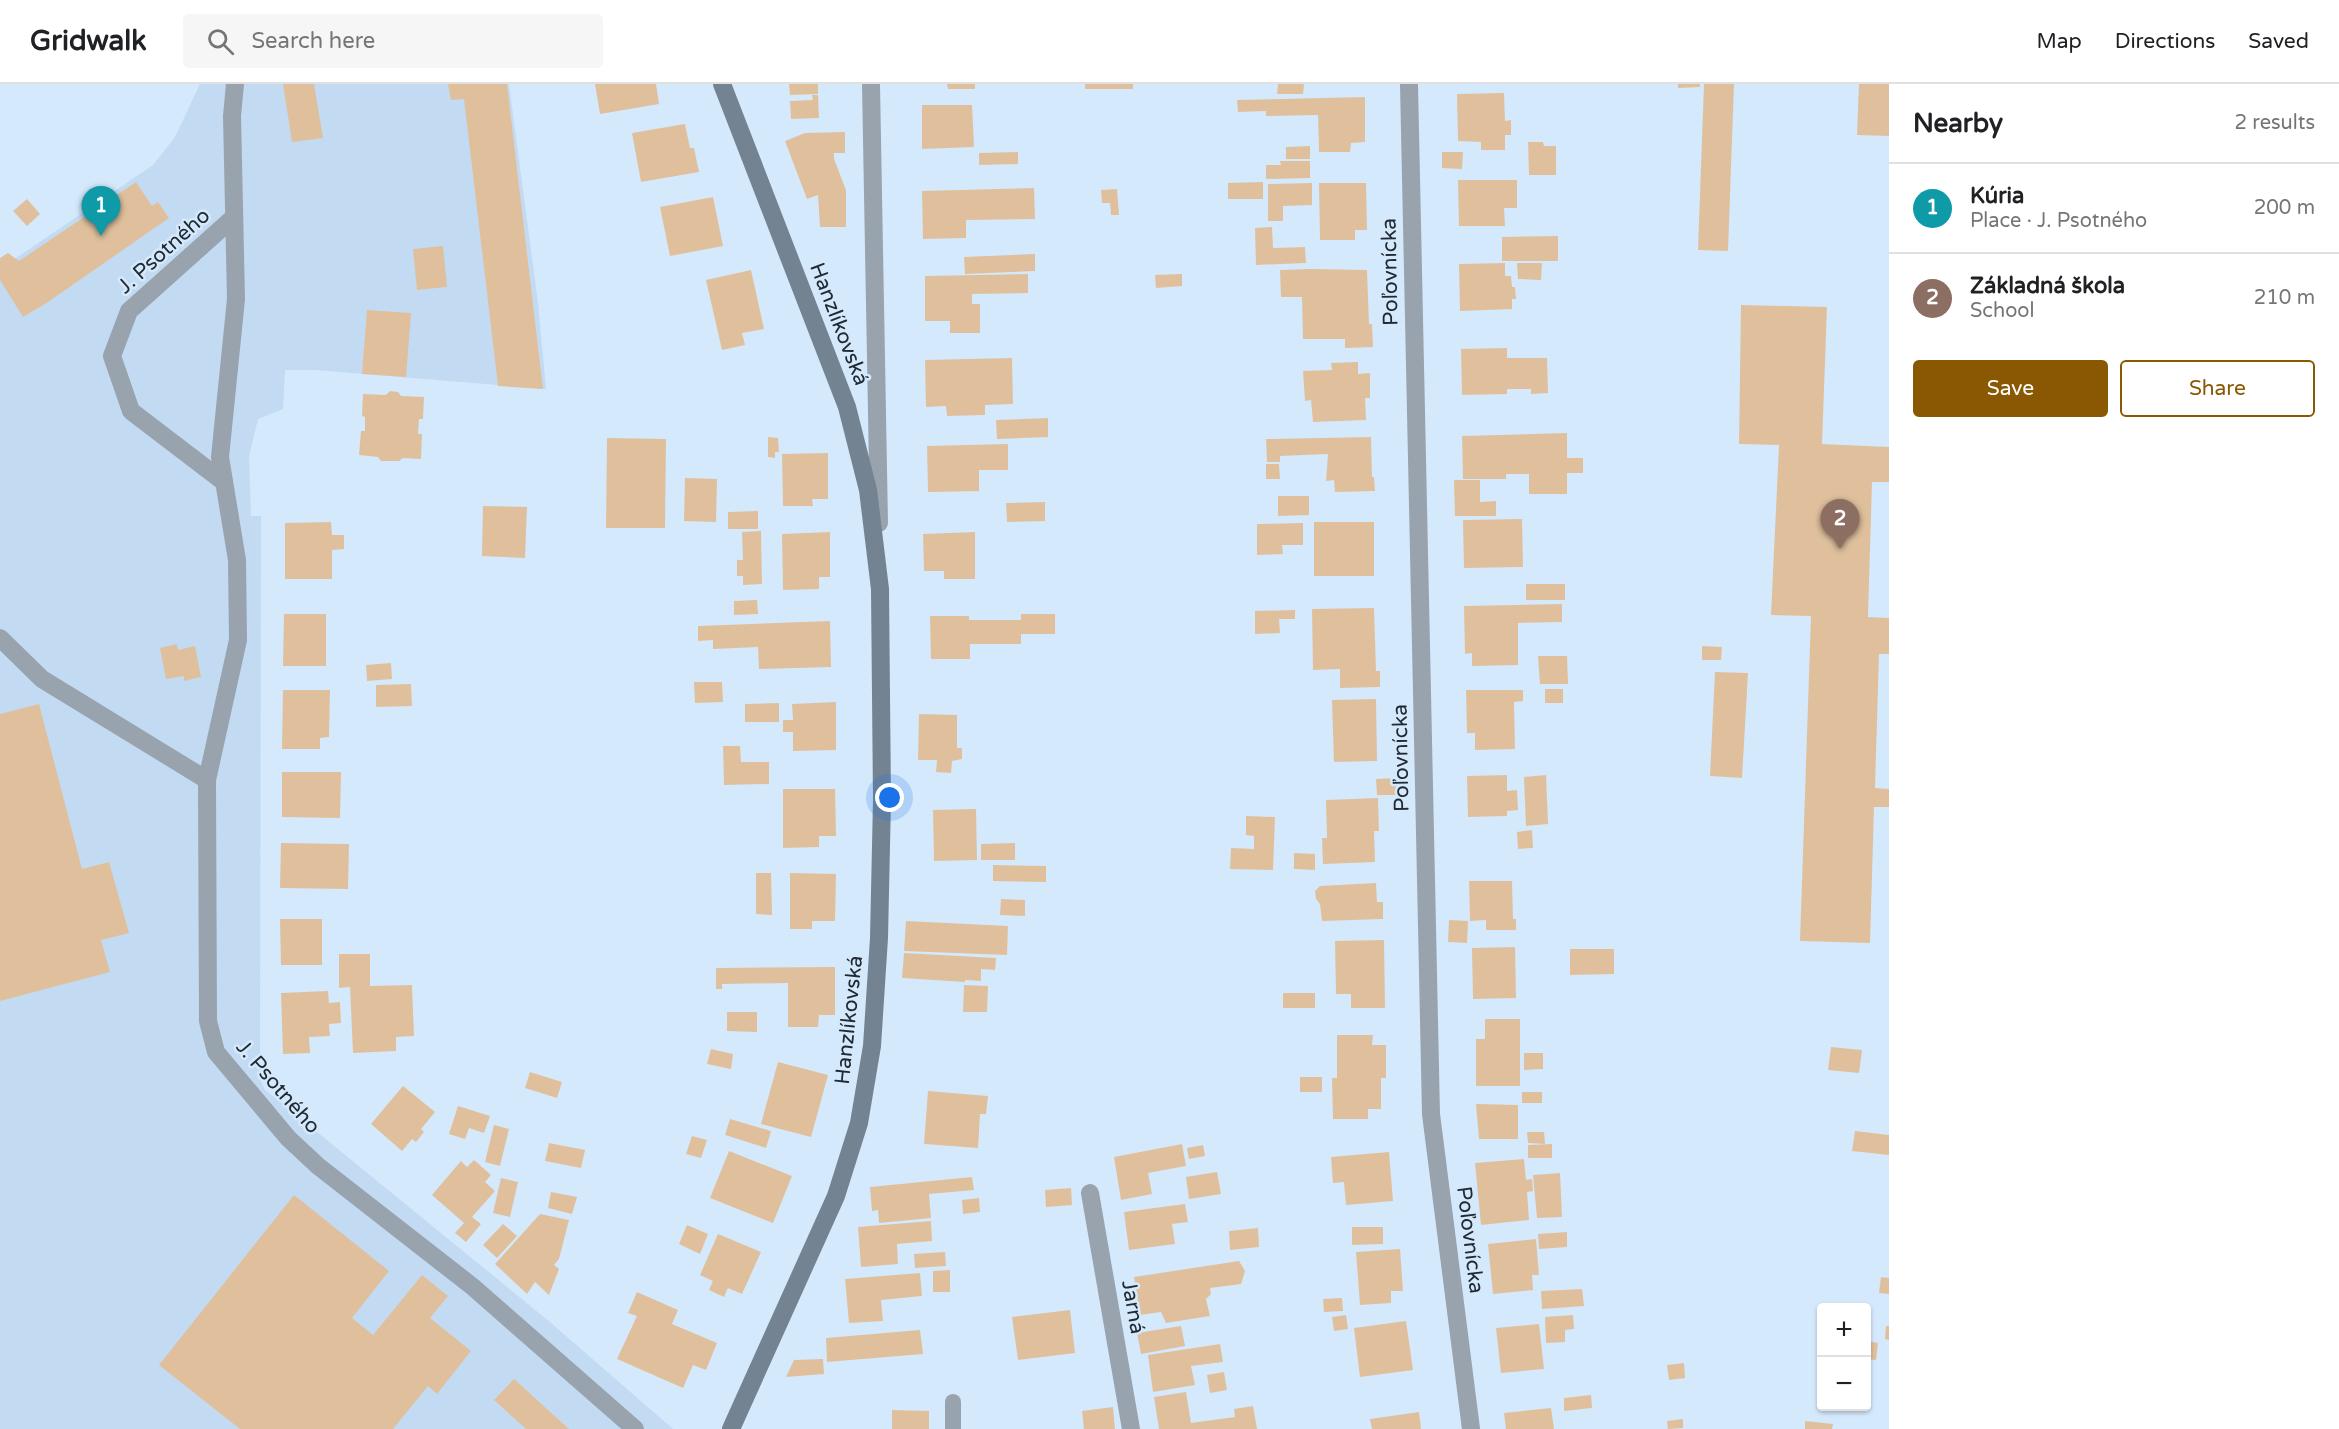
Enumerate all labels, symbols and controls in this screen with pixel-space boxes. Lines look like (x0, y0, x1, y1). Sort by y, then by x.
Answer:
search box (183, 14, 603, 68)
text: Gridwalk (30, 24, 147, 58)
icon: search (204, 25, 237, 58)
text: Search here (252, 28, 375, 54)
text: Map (2036, 29, 2082, 54)
text: Directions (2115, 29, 2215, 54)
text: Saved (2248, 29, 2309, 54)
text: Nearby (1913, 108, 2003, 139)
text: 2 results (2235, 111, 2315, 135)
text: Kúria (1970, 183, 2024, 209)
pin: 1 (82, 186, 120, 236)
text: 1 (1926, 196, 1939, 220)
text: 200 m (2254, 196, 2315, 220)
street label: J. Psotného (113, 203, 215, 299)
text: Place · J. Psotného (1970, 209, 2147, 233)
street label: Poľovnícka (1377, 218, 1403, 326)
street label: Hanzlíkovská (804, 259, 874, 389)
text: Základná škola (1970, 273, 2125, 299)
text: 2 (1926, 286, 1939, 310)
text: 210 m (2254, 286, 2315, 310)
text: School (1970, 299, 2034, 323)
button: Save (1913, 360, 2108, 417)
button: Share (2120, 360, 2315, 417)
pin: 2 (1820, 500, 1860, 549)
street label: Poľovnícka (1388, 704, 1414, 812)
your location (875, 783, 904, 812)
street label: Hanzlíkovská (830, 954, 868, 1086)
street label: J. Psotného (231, 1035, 325, 1139)
street label: Poľovnícka (1451, 1185, 1489, 1295)
street label: Jarná (1116, 1278, 1150, 1336)
map controls (1817, 1303, 1871, 1411)
button: + (1817, 1303, 1871, 1357)
button: − (1817, 1357, 1871, 1411)

